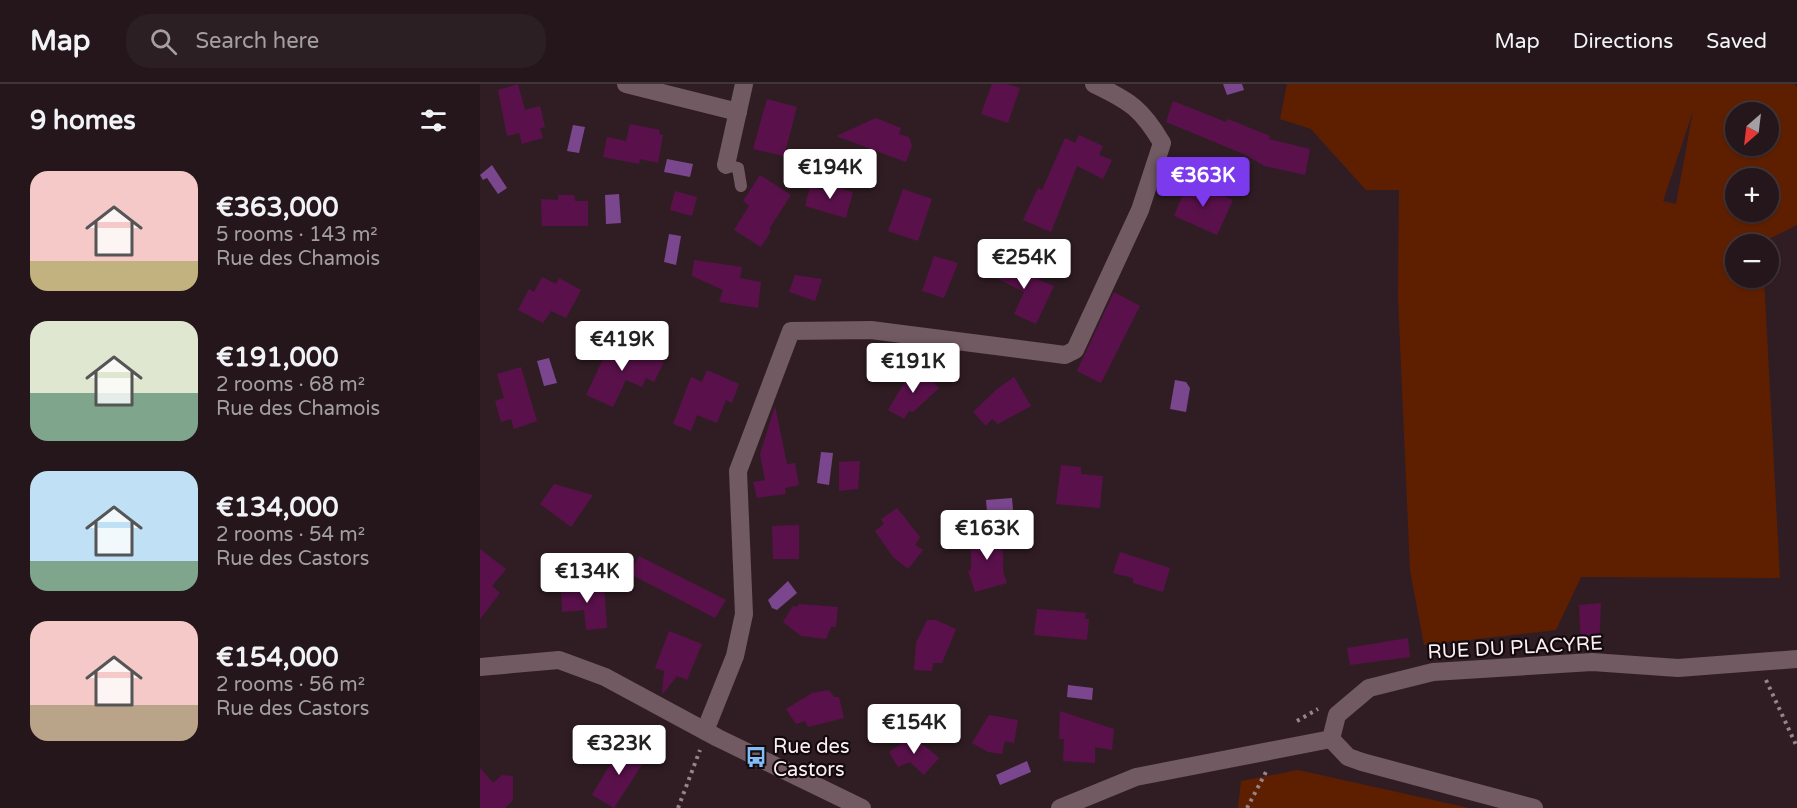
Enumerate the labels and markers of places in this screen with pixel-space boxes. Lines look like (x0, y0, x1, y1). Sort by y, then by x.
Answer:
pin: €194K (788, 149, 872, 200)
pin: €363K (1161, 157, 1245, 208)
pin: €254K (982, 239, 1066, 290)
pin: €419K (580, 321, 664, 372)
pin: €191K (871, 343, 955, 394)
pin: €163K (945, 510, 1029, 561)
pin: €134K (545, 553, 629, 604)
pin: €154K (872, 704, 956, 755)
pin: €323K (577, 725, 661, 776)
place label: Rue des Castors (773, 735, 849, 782)
bus stop icon: Rue des Castors (744, 745, 768, 769)

